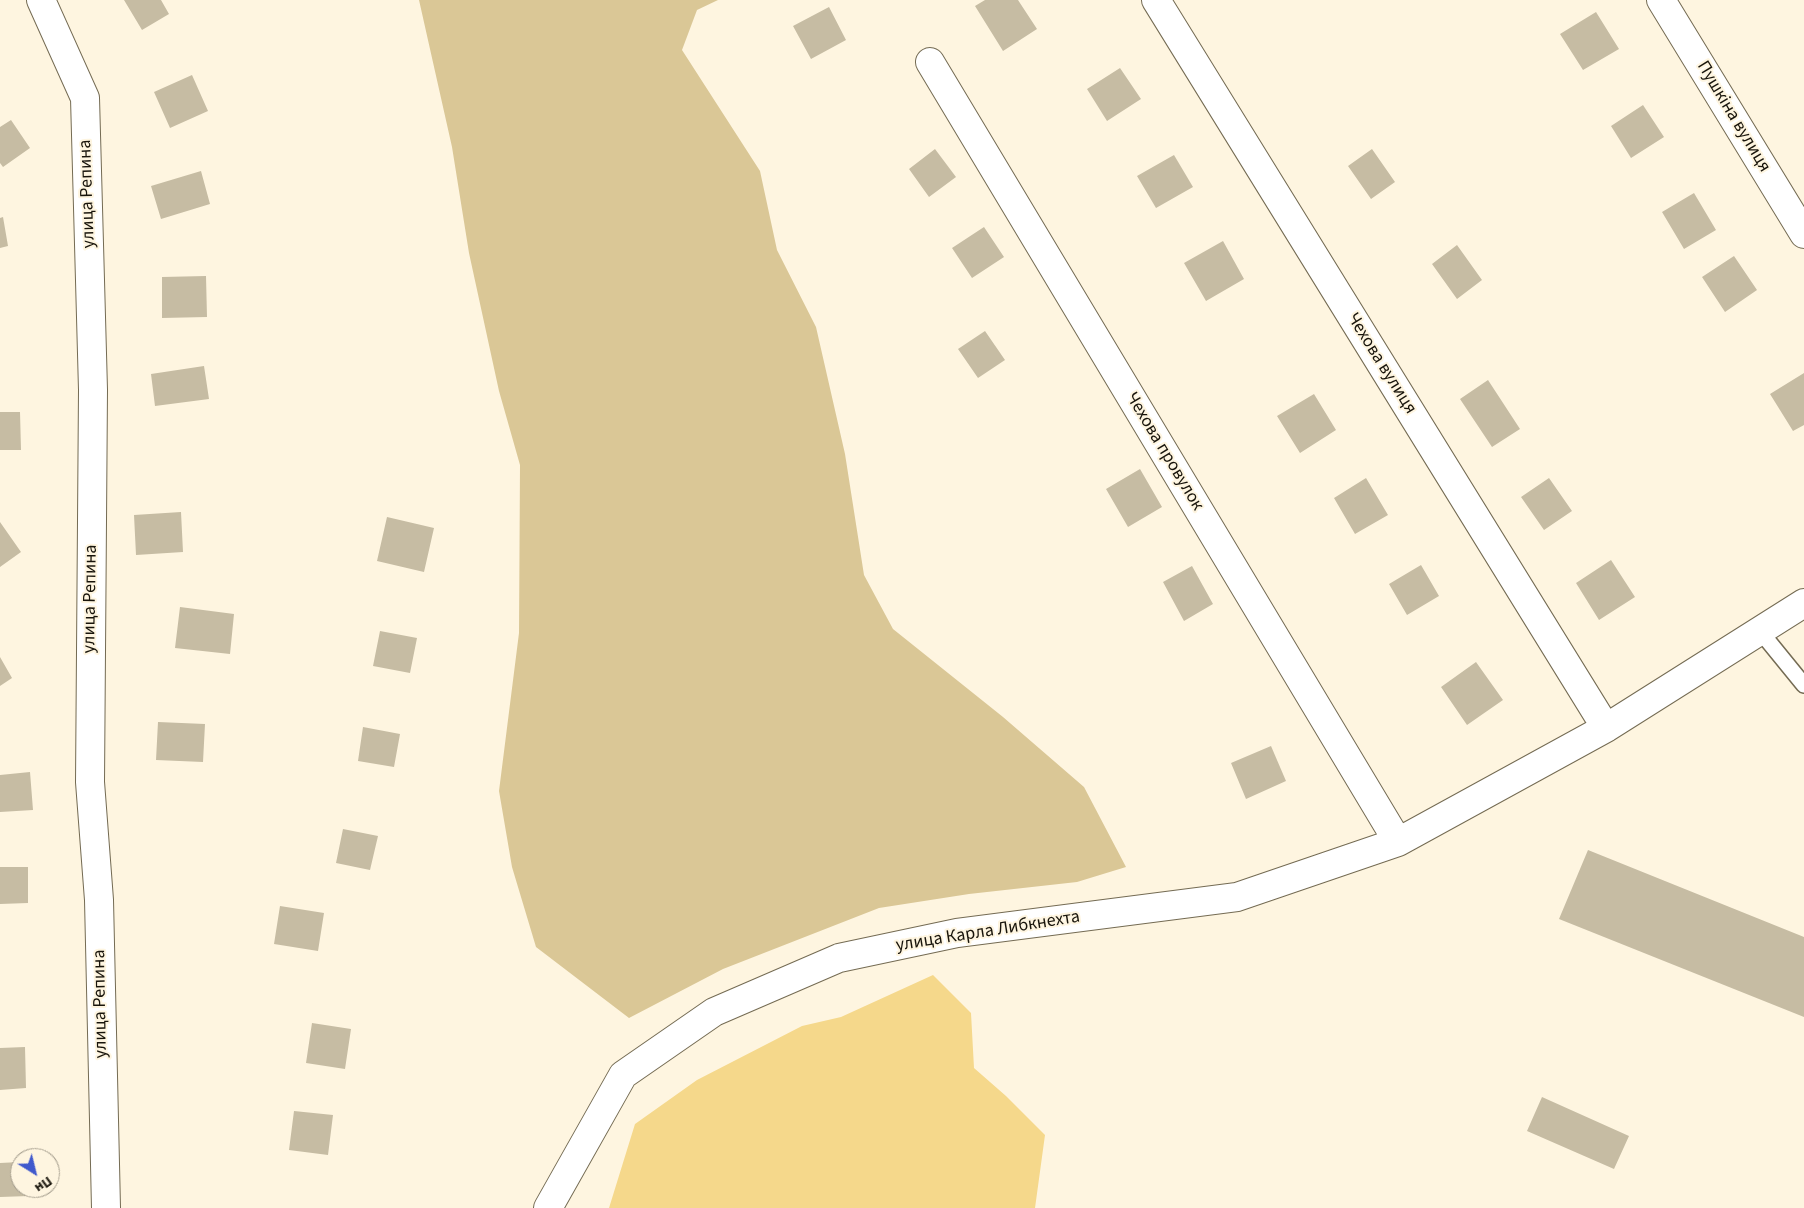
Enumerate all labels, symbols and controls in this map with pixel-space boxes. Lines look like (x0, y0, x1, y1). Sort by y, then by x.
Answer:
street label: Пушкіна вулиця (1691, 57, 1775, 177)
street label: улица Репина (75, 139, 101, 249)
street label: Чехова вулиця (1341, 309, 1421, 419)
street label: Чехова провулок (1120, 389, 1208, 515)
street label: улица Репина (79, 544, 103, 654)
street label: улица Карла Либкнехта (894, 907, 1082, 957)
street label: улица Репина (89, 949, 113, 1059)
north arrow (10, 1148, 60, 1198)
text: Пн (30, 1171, 56, 1198)

